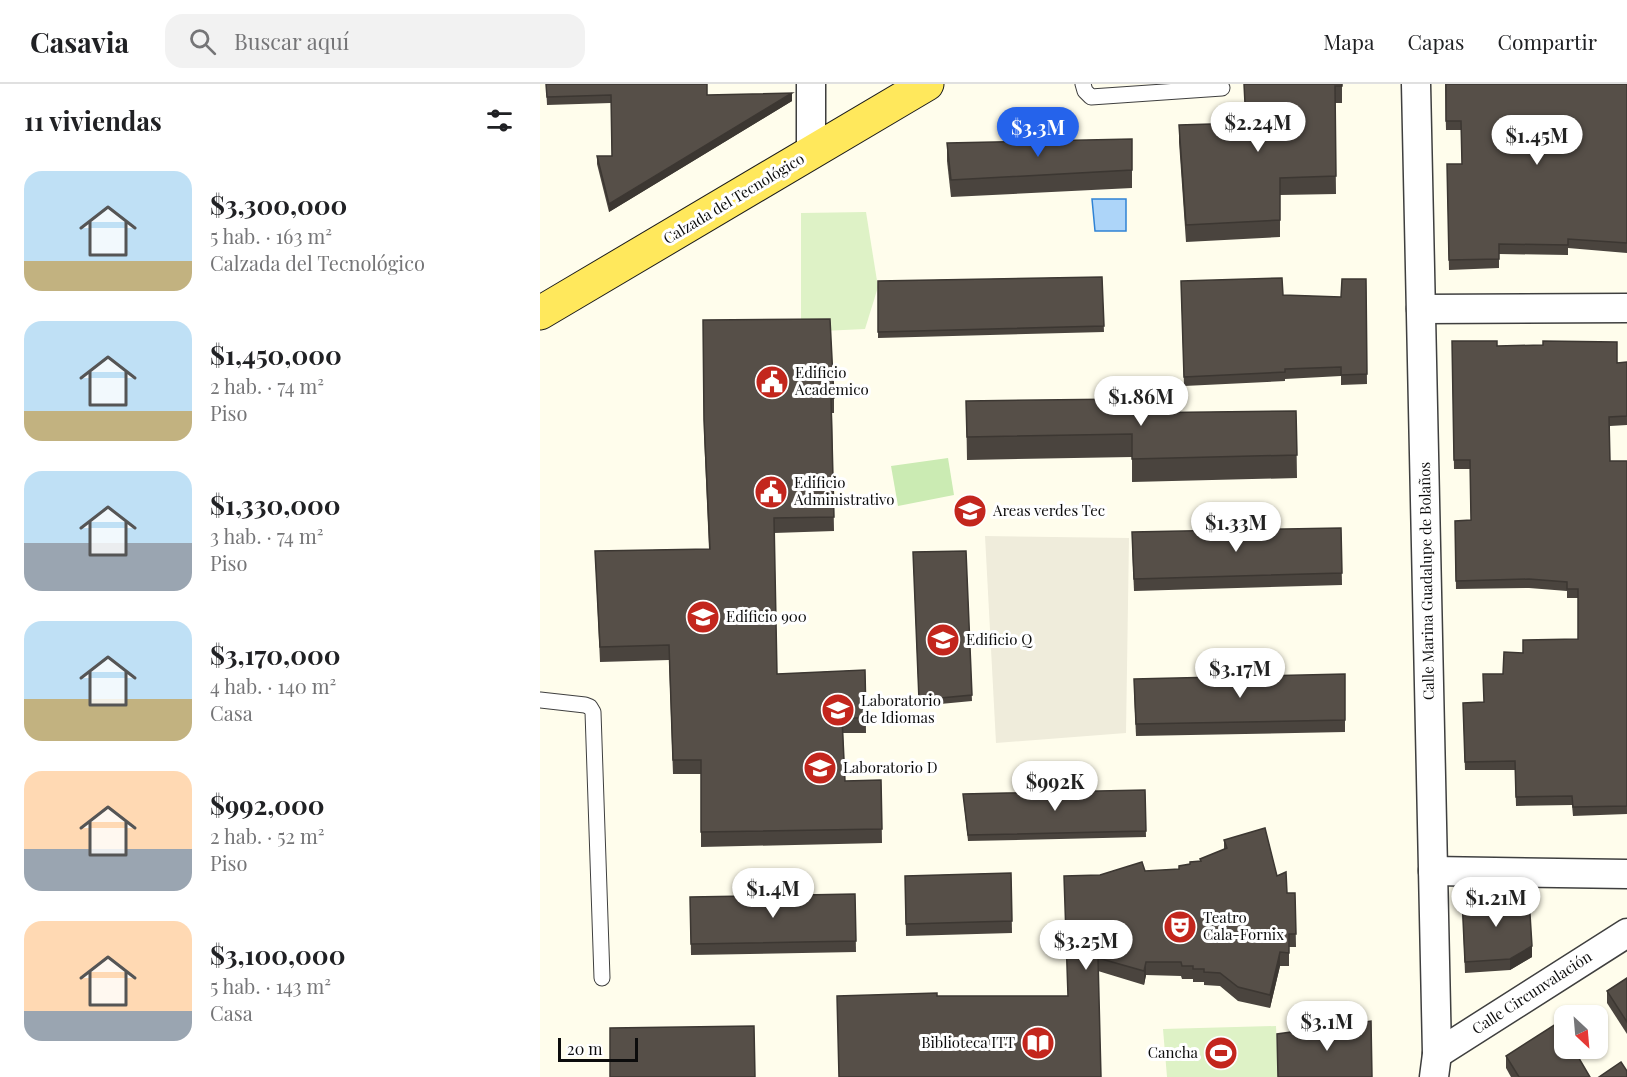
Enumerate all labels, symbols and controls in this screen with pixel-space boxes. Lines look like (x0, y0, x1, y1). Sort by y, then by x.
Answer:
search box (165, 14, 585, 68)
text: Casavia (30, 23, 129, 60)
icon: search (186, 25, 219, 58)
text: Buscar aquí (234, 26, 349, 56)
text: Mapa (1323, 27, 1375, 55)
text: Capas (1408, 27, 1464, 55)
text: Compartir (1497, 27, 1597, 55)
pin: $2.24M (1209, 102, 1307, 153)
text: 11 viviendas (24, 103, 162, 138)
icon: filters (483, 104, 516, 137)
pin: $3.3M (996, 107, 1080, 158)
text: $2.24M (1225, 108, 1291, 135)
text: $3.3M (1011, 113, 1065, 140)
pin: $1.45M (1488, 115, 1586, 166)
text: $1.45M (1506, 121, 1568, 148)
street label: Calzada del Tecnológico (659, 148, 808, 248)
text: $3,300,000 (210, 187, 347, 222)
icon: home (72, 195, 144, 267)
text: 5 hab. · 163 m² (210, 222, 332, 249)
text: Calzada del Tecnológico (210, 249, 425, 276)
text: $1,450,000 (210, 337, 342, 372)
icon: home (72, 345, 144, 417)
place label: Edificio Academico (794, 362, 869, 399)
public building icon: Edificio Academico (754, 364, 790, 400)
text: 2 hab. · 74 m² (210, 372, 324, 399)
pin: $1.86M (1092, 376, 1190, 427)
text: $1.86M (1108, 382, 1174, 409)
text: Piso (210, 399, 247, 426)
street label: Calle Marina Guadalupe de Bolaños (1414, 462, 1438, 700)
place label: Edificio Administrativo (793, 472, 895, 509)
public building icon: Edificio Administrativo (753, 474, 789, 510)
text: $1,330,000 (210, 487, 341, 522)
school or university icon: Areas verdes Tec (952, 493, 988, 529)
icon: home (72, 495, 144, 567)
place label: Areas verdes Tec (992, 500, 1105, 520)
pin: $1.33M (1187, 502, 1285, 553)
text: $1.33M (1205, 508, 1267, 535)
text: 3 hab. · 74 m² (210, 522, 323, 549)
text: Piso (210, 549, 247, 576)
school or university icon: Edificio 900 (685, 599, 721, 635)
place label: Edificio 900 (726, 606, 807, 626)
school or university icon: Edificio Q (925, 622, 961, 658)
place label: Edificio Q (966, 629, 1033, 649)
text: $3,170,000 (210, 637, 340, 672)
icon: home (72, 645, 144, 717)
pin: $3.17M (1191, 648, 1289, 699)
text: $3.17M (1209, 654, 1271, 681)
text: 4 hab. · 140 m² (210, 672, 336, 699)
place label: Laboratorio de Idiomas (861, 690, 941, 727)
school or university icon: Laboratorio de Idiomas (820, 692, 856, 728)
text: Casa (210, 699, 253, 726)
school or university icon: Laboratorio D (802, 750, 838, 786)
place label: Laboratorio D (843, 757, 938, 777)
pin: $992K (1013, 761, 1097, 812)
text: $992K (1026, 767, 1084, 794)
text: $992,000 (210, 787, 325, 822)
icon: home (72, 795, 144, 867)
text: 2 hab. · 52 m² (210, 822, 325, 849)
text: Piso (210, 849, 247, 876)
pin: $1.4M (731, 868, 815, 919)
text: $1.4M (746, 874, 800, 901)
pin: $1.21M (1447, 877, 1545, 928)
text: $1.21M (1465, 883, 1527, 910)
place label: Teatro Cala-Fornix (1203, 907, 1284, 944)
theatre icon: Teatro Cala-Fornix (1162, 909, 1198, 945)
pin: $3.25M (1037, 920, 1135, 971)
text: $3.25M (1054, 926, 1118, 953)
text: $3,100,000 (210, 937, 345, 972)
icon: home (72, 945, 144, 1017)
street label: Calle Circunvalación (1468, 946, 1595, 1038)
text: 5 hab. · 143 m² (210, 972, 331, 999)
text: Casa (210, 999, 253, 1026)
pin: $3.1M (1285, 1001, 1369, 1052)
north arrow (1554, 1005, 1608, 1059)
map controls (1554, 1005, 1608, 1059)
text: $3.1M (1301, 1007, 1353, 1034)
library icon: Biblioteca ITT (1020, 1025, 1056, 1061)
place label: Biblioteca ITT (921, 1032, 1015, 1052)
scale bar (558, 1035, 638, 1062)
sports icon: Cancha (1203, 1035, 1239, 1071)
text: 20 m (567, 1038, 602, 1059)
place label: Cancha (1148, 1042, 1199, 1062)

